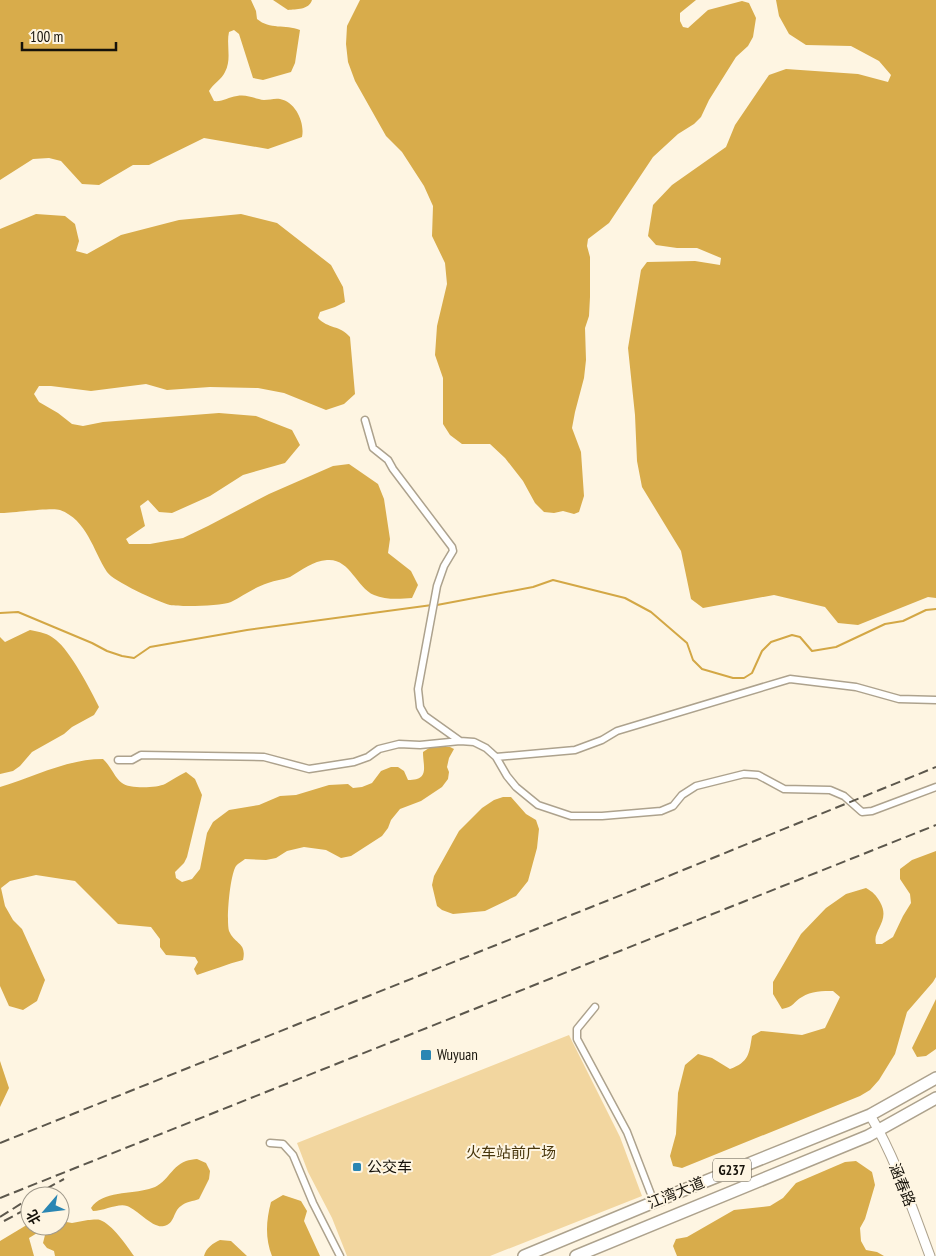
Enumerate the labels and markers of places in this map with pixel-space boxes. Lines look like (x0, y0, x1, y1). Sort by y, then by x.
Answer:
place label: Wuyuan (437, 1045, 478, 1064)
marker: Wuyuan (419, 1048, 433, 1062)
place label: 公交车 (367, 1157, 412, 1176)
marker: 公交车 (351, 1161, 363, 1173)

